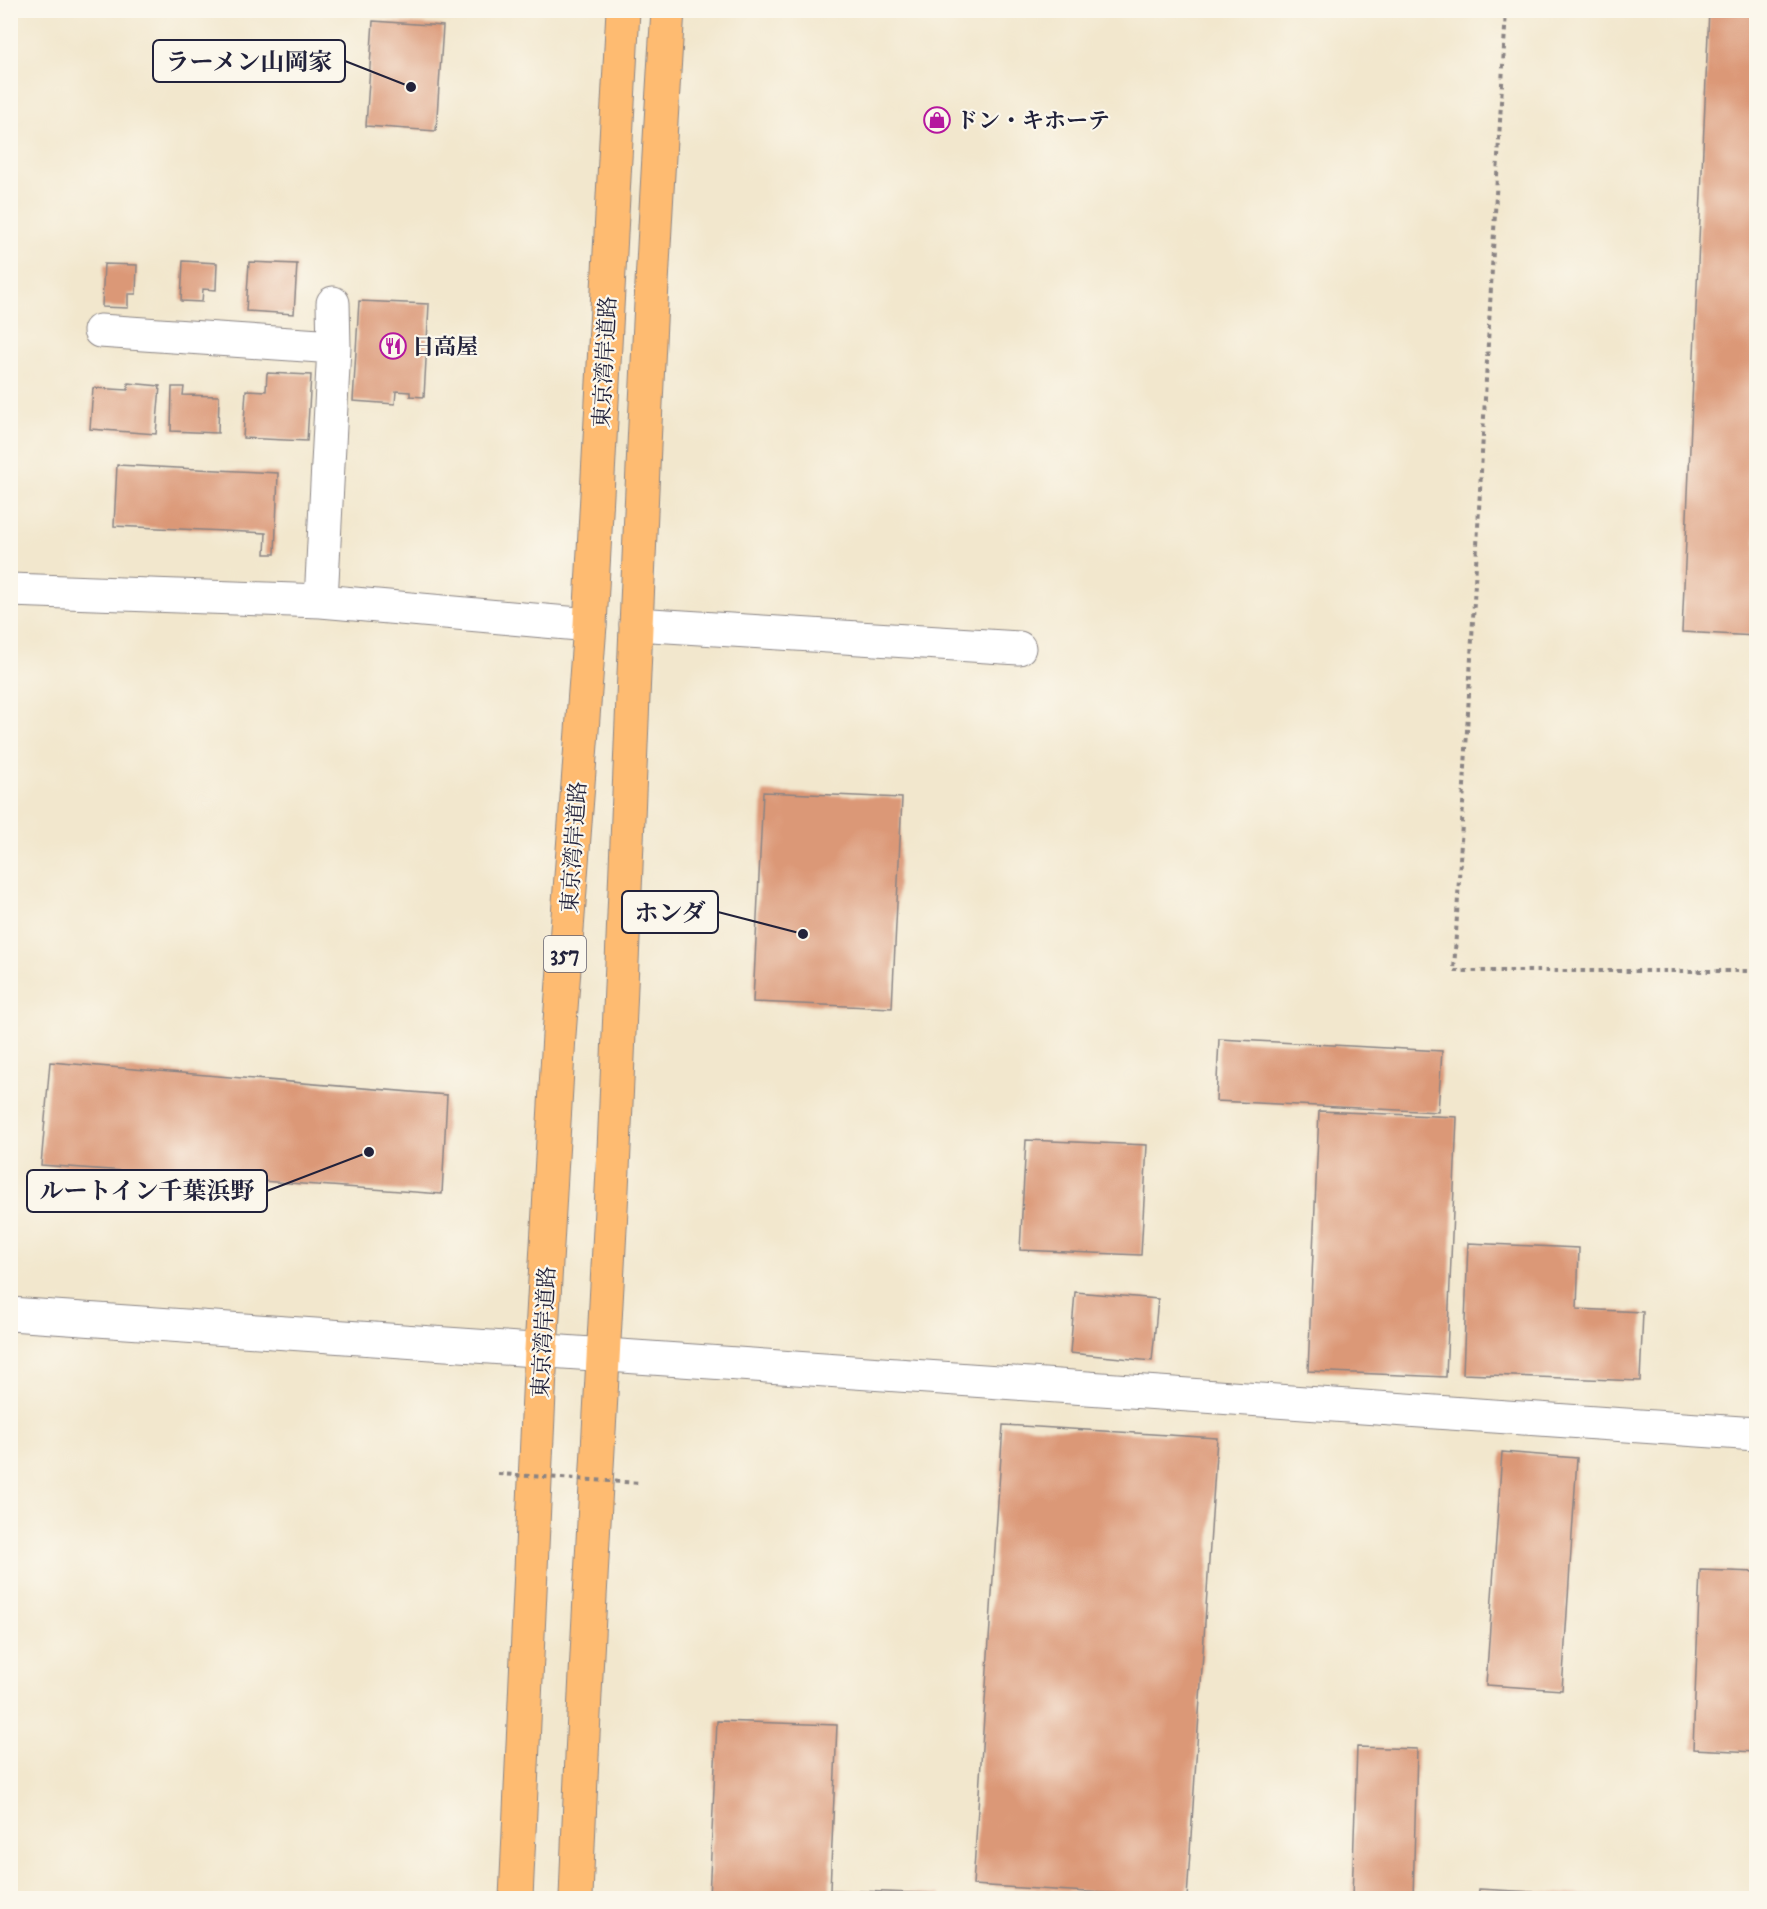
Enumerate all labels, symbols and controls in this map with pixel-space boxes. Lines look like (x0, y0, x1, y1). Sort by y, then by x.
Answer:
callout: ラーメン山岡家 (153, 40, 345, 82)
text: ラーメン山岡家 (166, 48, 332, 78)
shop icon: ドン・キホーテ (922, 105, 952, 135)
place label: ドン・キホーテ (956, 108, 1110, 135)
street label: 東京湾岸道路 (589, 295, 622, 429)
restaurant icon: 日高屋 (378, 331, 408, 361)
place label: 日高屋 (412, 334, 478, 361)
street label: 東京湾岸道路 (556, 780, 593, 914)
callout: ホンダ (622, 891, 718, 933)
text: ホンダ (634, 899, 706, 929)
road number: 357 (544, 936, 586, 972)
callout: ルートイン千葉浜野 (27, 1170, 267, 1212)
text: ルートイン千葉浜野 (40, 1177, 254, 1207)
street label: 東京湾岸道路 (528, 1265, 561, 1399)

